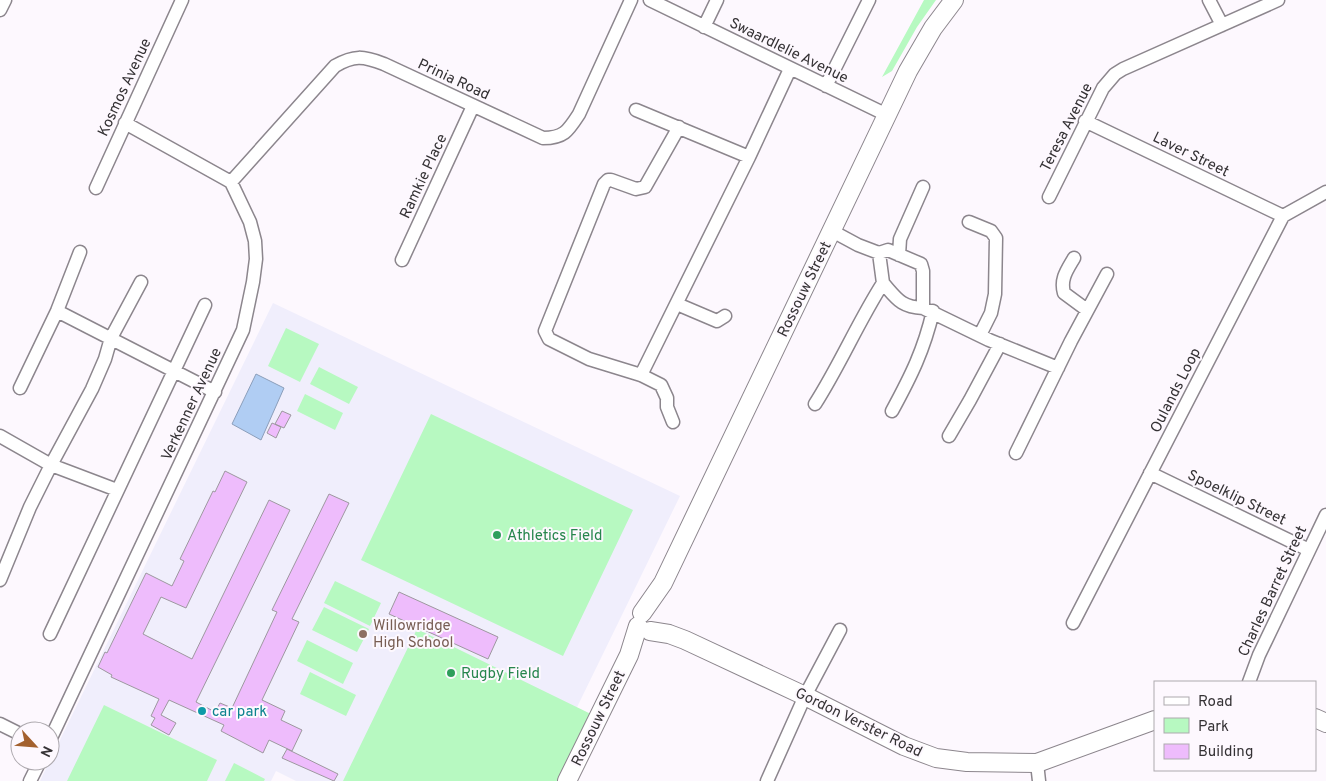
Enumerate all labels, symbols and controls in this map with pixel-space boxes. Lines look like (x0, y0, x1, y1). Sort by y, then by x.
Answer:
street label: Swaardlelie Avenue (726, 14, 851, 88)
street label: Kosmos Avenue (94, 36, 156, 140)
street label: Prinia Road (414, 55, 492, 105)
street label: Teresa Avenue (1037, 80, 1098, 175)
street label: Laver Street (1149, 129, 1232, 182)
street label: Ramkie Place (396, 131, 452, 222)
street label: Rossouw Street (774, 239, 837, 341)
street label: Verkenner Avenue (158, 345, 227, 464)
street label: Oulands Loop (1147, 345, 1206, 436)
street label: Spoelklip Street (1184, 466, 1289, 530)
street label: Charles Barret Street (1235, 523, 1312, 660)
place label: Athletics Field (507, 527, 602, 546)
marker: Athletics Field (491, 529, 503, 541)
place label: Willowridge High School (373, 617, 454, 653)
marker: Willowridge High School (357, 628, 369, 640)
place label: Rugby Field (461, 665, 540, 684)
marker: Rugby Field (445, 667, 457, 679)
street label: Rossouw Street (568, 668, 631, 770)
legend (1154, 681, 1316, 771)
street label: Gordon Verster Road (792, 684, 925, 762)
text: Road (1198, 693, 1233, 712)
place label: car park (212, 703, 267, 722)
marker: car park (196, 705, 208, 717)
text: Park (1198, 718, 1229, 737)
north arrow (10, 721, 60, 771)
text: N (35, 743, 55, 759)
text: Building (1198, 743, 1253, 762)

